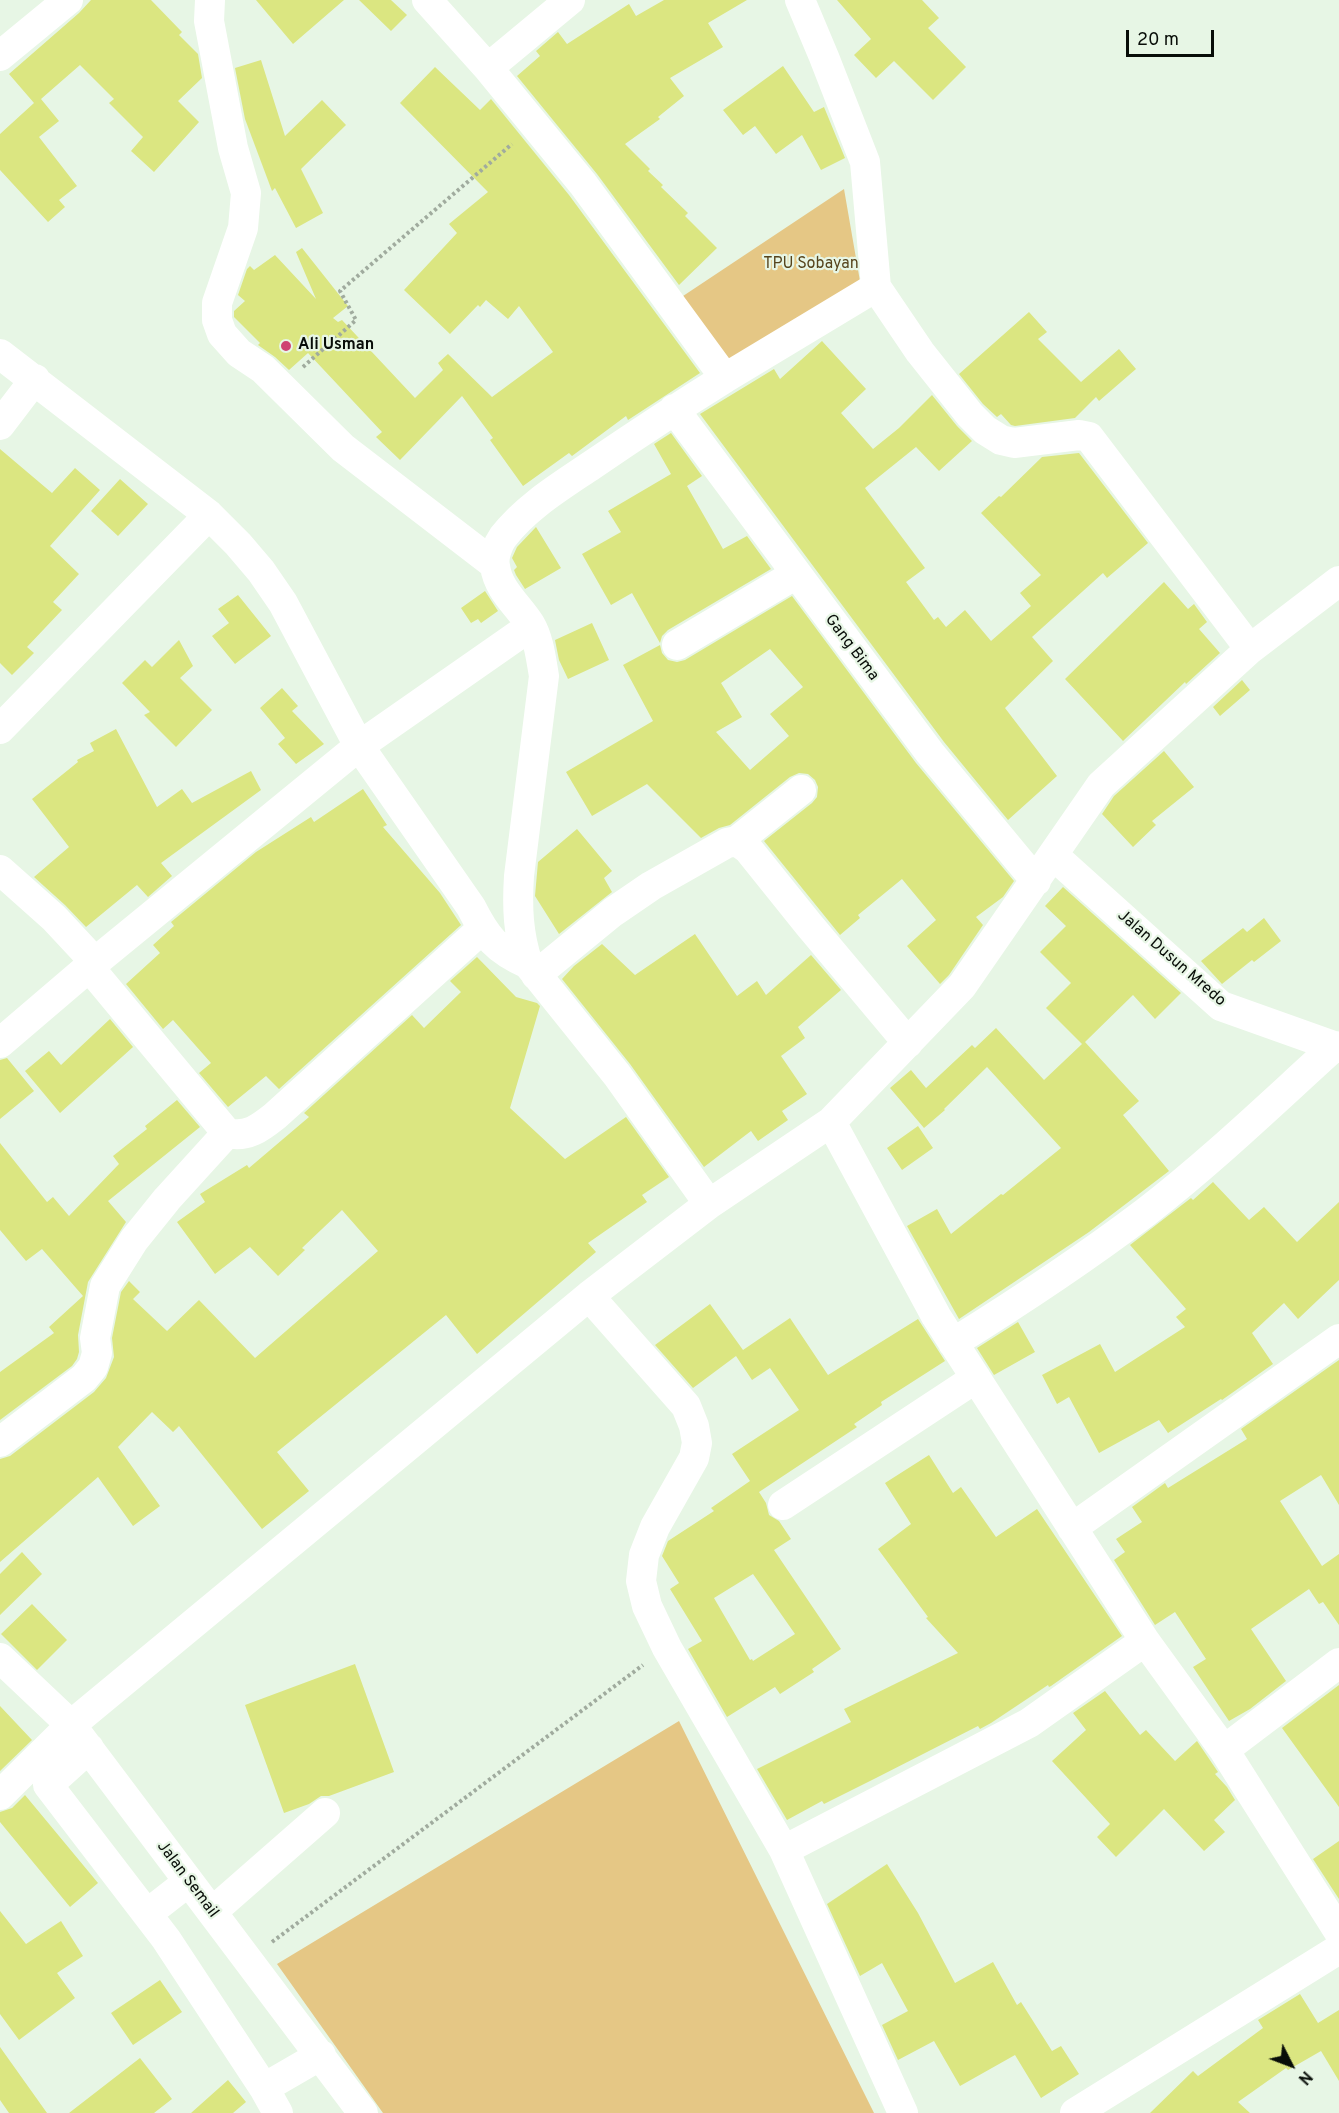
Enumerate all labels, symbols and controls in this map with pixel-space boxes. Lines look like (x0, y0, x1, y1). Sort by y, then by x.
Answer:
scale bar (1129, 18, 1218, 56)
text: 20 m (1137, 29, 1179, 52)
park label: TPU Sobayan (763, 255, 859, 275)
place label: Ali Usman (298, 336, 374, 356)
marker: Ali Usman (279, 339, 293, 353)
street label: Gang Bima (820, 611, 882, 685)
street label: Jalan Dusun Mredo (1113, 907, 1229, 1011)
street label: Jalan Semail (152, 1838, 222, 1922)
north arrow (1261, 2035, 1321, 2095)
text: N (1293, 2066, 1316, 2088)

